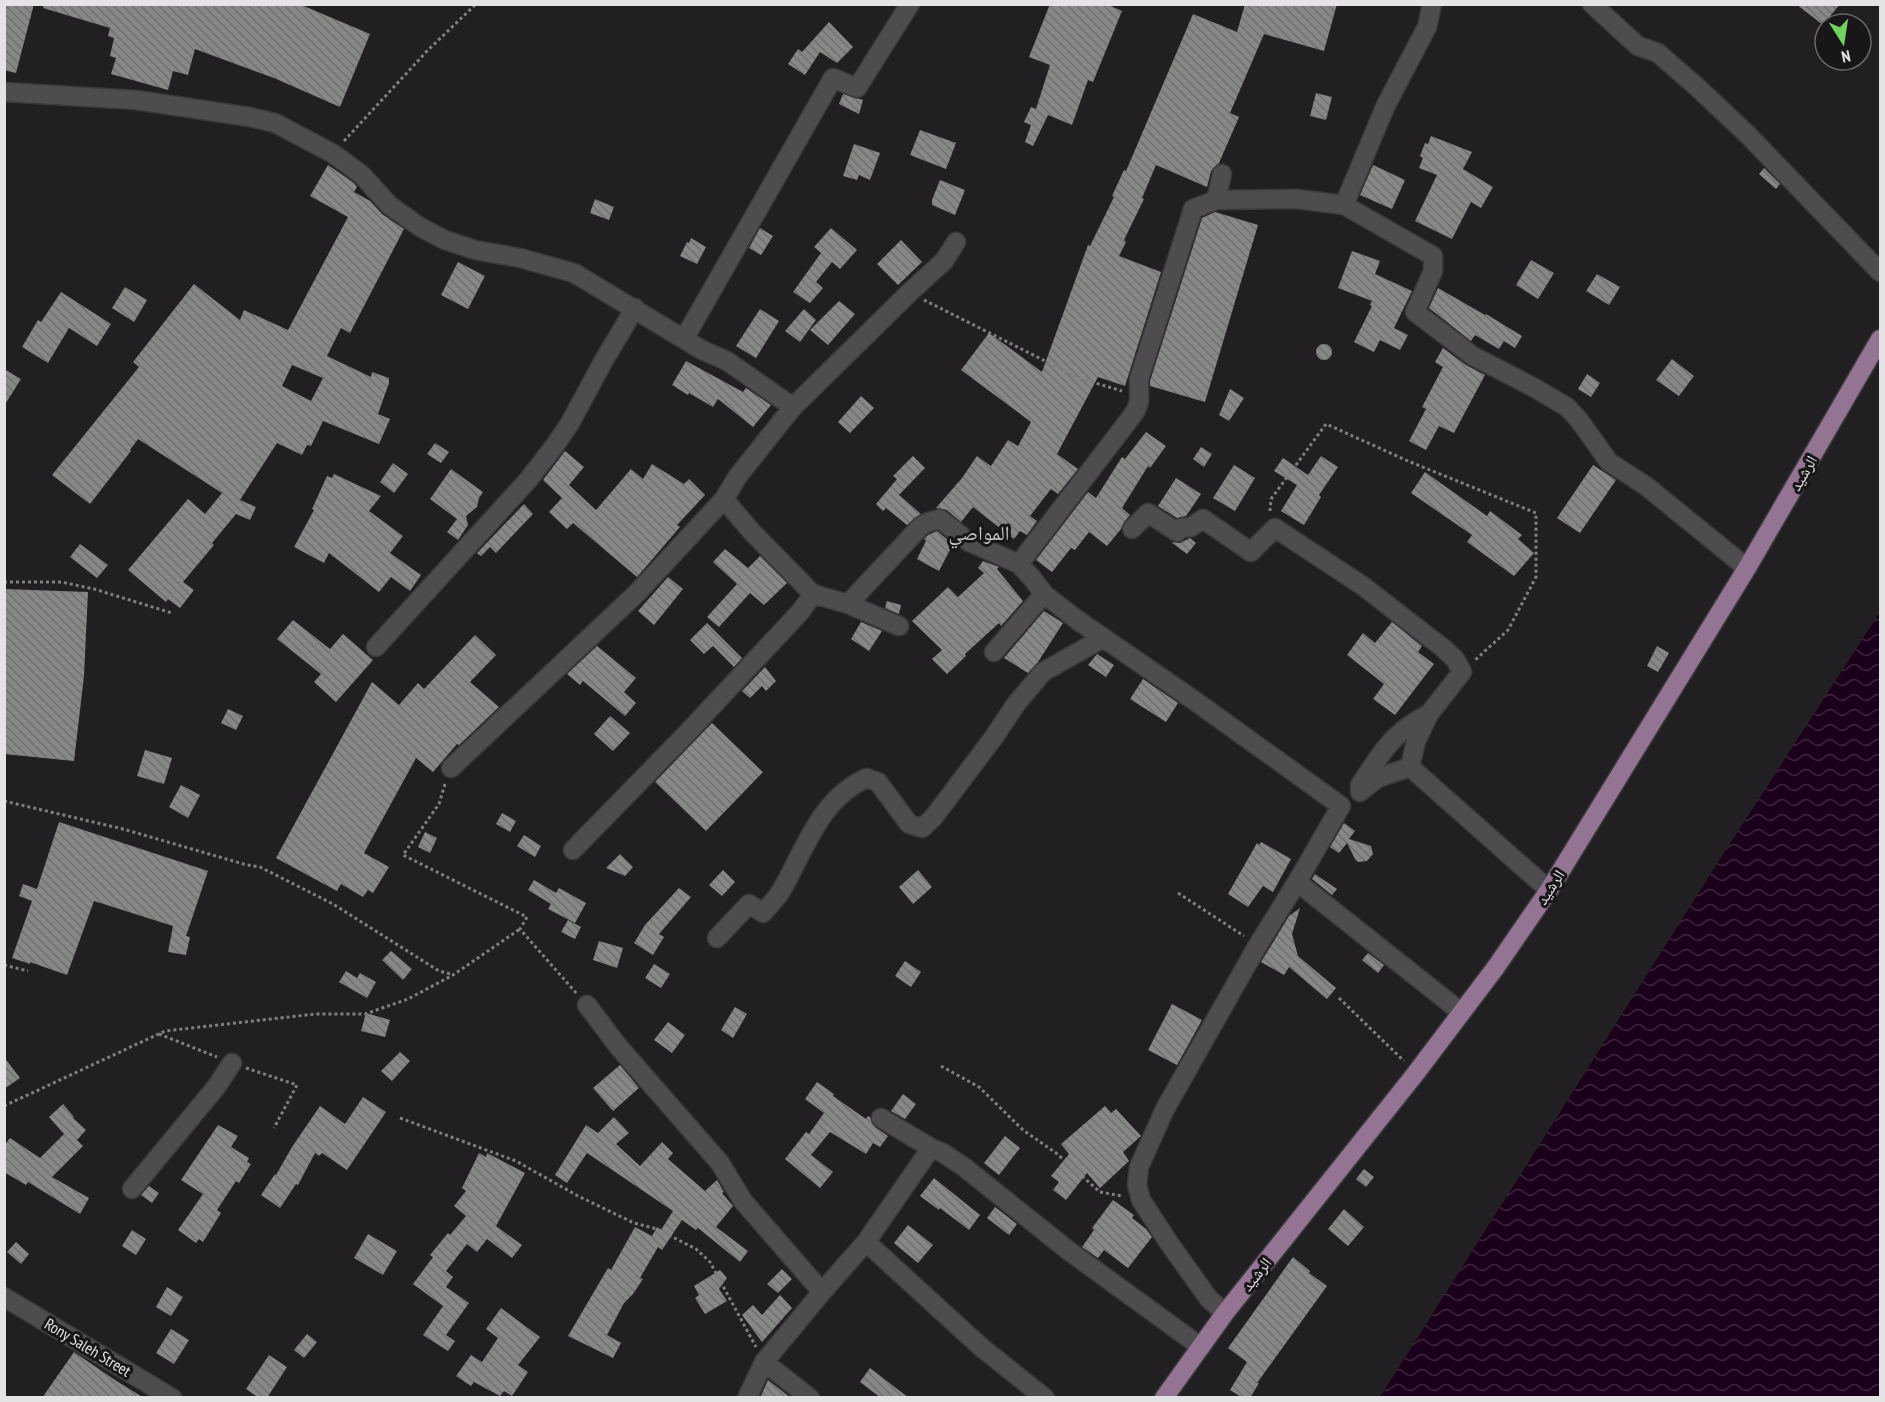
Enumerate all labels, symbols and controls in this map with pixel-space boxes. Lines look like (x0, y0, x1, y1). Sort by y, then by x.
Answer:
north arrow (1813, 12, 1873, 72)
text: N (1840, 46, 1852, 67)
street label: الرشيد (1785, 452, 1821, 494)
district label: المواصي (949, 520, 1009, 549)
street label: الرشيد (1531, 866, 1569, 908)
street label: الرشيد (1237, 1253, 1275, 1295)
street label: Rony Saleh Street (41, 1313, 135, 1381)

